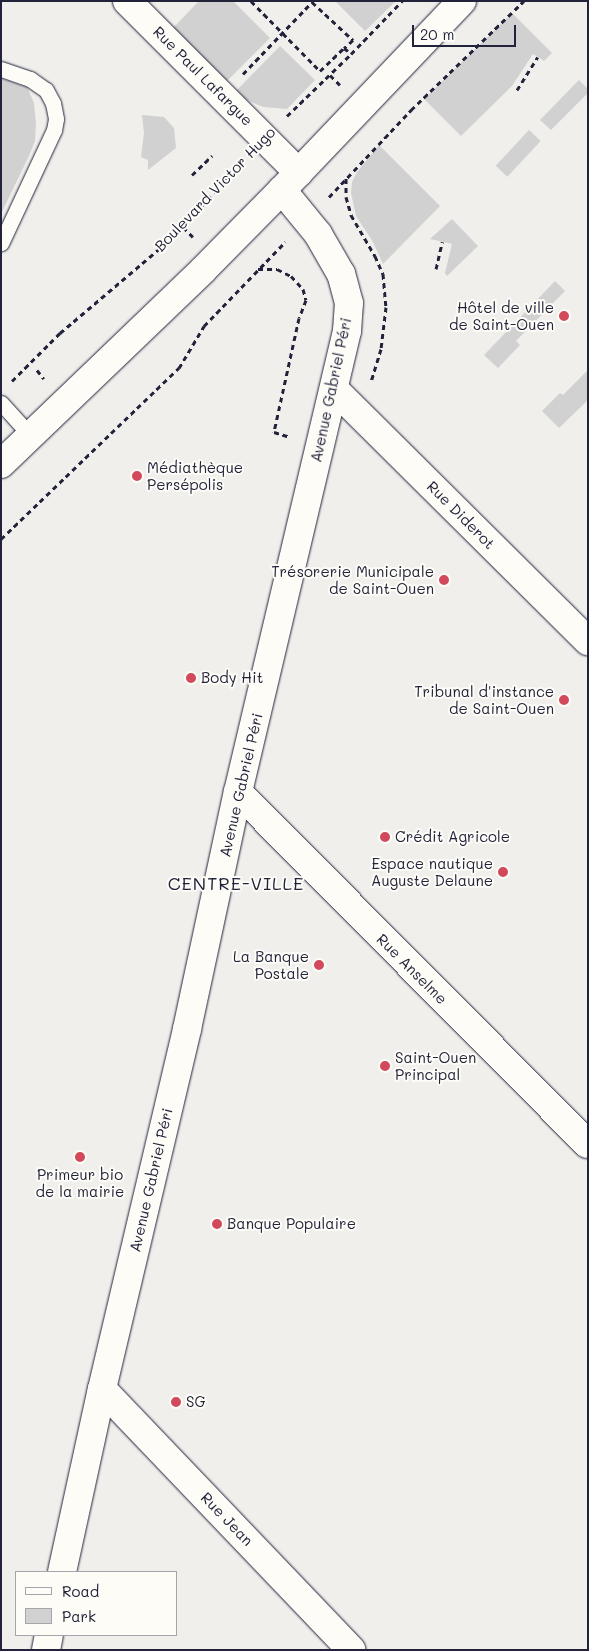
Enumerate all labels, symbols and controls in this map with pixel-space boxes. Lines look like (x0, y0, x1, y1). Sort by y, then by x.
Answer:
scale bar (414, 15, 518, 47)
street label: Rue Paul Lafargue (150, 23, 256, 129)
text: 20 m (420, 24, 454, 44)
street label: Boulevard Victor Hugo (151, 123, 279, 255)
place label: Hôtel de ville de Saint-Ouen (449, 298, 554, 333)
marker: Hôtel de ville de Saint-Ouen (558, 310, 570, 322)
street label: Avenue Gabriel Péri (307, 316, 355, 464)
place label: Médiathèque Persépolis (147, 458, 243, 493)
marker: Médiathèque Persépolis (131, 470, 143, 482)
street label: Rue Diderot (423, 477, 499, 553)
place label: Trésorerie Municipale de Saint-Ouen (271, 562, 434, 597)
marker: Trésorerie Municipale de Saint-Ouen (438, 574, 450, 586)
place label: Body Hit (201, 669, 263, 687)
marker: Body Hit (185, 672, 197, 684)
place label: Tribunal d'instance de Saint-Ouen (414, 682, 554, 717)
marker: Tribunal d'instance de Saint-Ouen (558, 694, 570, 706)
street label: Avenue Gabriel Péri (216, 711, 266, 859)
place label: Crédit Agricole (395, 828, 510, 846)
marker: Crédit Agricole (379, 831, 391, 843)
place label: Espace nautique Auguste Delaune (371, 854, 493, 889)
marker: Espace nautique Auguste Delaune (497, 866, 509, 878)
district label: CENTRE-VILLE (166, 872, 306, 894)
street label: Rue Anselme (373, 930, 451, 1008)
place label: La Banque Postale (233, 947, 309, 982)
marker: La Banque Postale (313, 959, 325, 971)
place label: Saint-Ouen Principal (395, 1048, 476, 1083)
marker: Saint-Ouen Principal (379, 1060, 391, 1072)
street label: Avenue Gabriel Péri (126, 1106, 176, 1254)
marker: Primeur bio de la mairie (74, 1151, 86, 1163)
place label: Primeur bio de la mairie (36, 1165, 124, 1200)
place label: Banque Populaire (227, 1215, 356, 1233)
marker: Banque Populaire (211, 1218, 223, 1230)
place label: SG (186, 1393, 206, 1411)
marker: SG (170, 1396, 182, 1408)
street label: Rue Jean (197, 1489, 257, 1549)
legend (15, 1571, 178, 1636)
text: Road (62, 1581, 99, 1601)
text: Park (62, 1606, 96, 1626)

